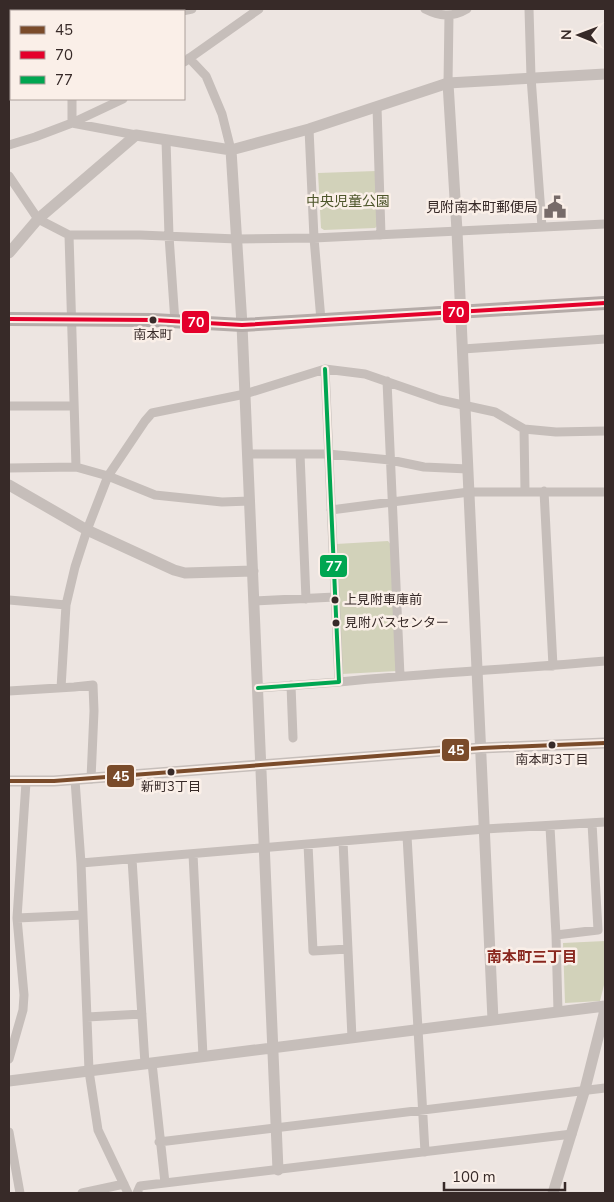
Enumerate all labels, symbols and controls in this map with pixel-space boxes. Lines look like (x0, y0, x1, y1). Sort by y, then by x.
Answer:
legend (10, 10, 185, 100)
north arrow (554, 10, 604, 60)
text: 45 (55, 20, 73, 40)
text: N (557, 29, 576, 40)
text: 70 (55, 45, 73, 65)
text: 77 (55, 70, 73, 90)
park label: 中央児童公園 (306, 192, 390, 211)
public building icon: 見附南本町郵便局 (542, 194, 568, 220)
place label: 見附南本町郵便局 (426, 198, 538, 217)
line badge: 70 (442, 300, 470, 324)
text: 70 (448, 303, 464, 322)
line badge: 70 (181, 310, 210, 334)
text: 70 (188, 313, 204, 332)
marker: 南本町 (148, 315, 158, 325)
place label: 南本町 (133, 326, 173, 344)
line badge: 77 (319, 554, 348, 578)
text: 77 (326, 557, 342, 576)
place label: 上見附車庫前 (344, 591, 422, 609)
marker: 上見附車庫前 (330, 595, 340, 605)
place label: 見附バスセンター (345, 614, 449, 632)
marker: 見附バスセンター (331, 618, 341, 628)
line badge: 45 (441, 738, 470, 762)
marker: 南本町3丁目 (547, 740, 557, 750)
text: 45 (448, 741, 464, 760)
place label: 南本町3丁目 (516, 751, 588, 769)
line badge: 45 (106, 764, 135, 788)
text: 45 (113, 767, 129, 786)
marker: 新町3丁目 (166, 767, 176, 777)
place label: 新町3丁目 (141, 778, 201, 796)
district label: 南本町三丁目 (487, 947, 577, 967)
scale bar (444, 1160, 565, 1192)
text: 100 m (452, 1167, 496, 1187)

